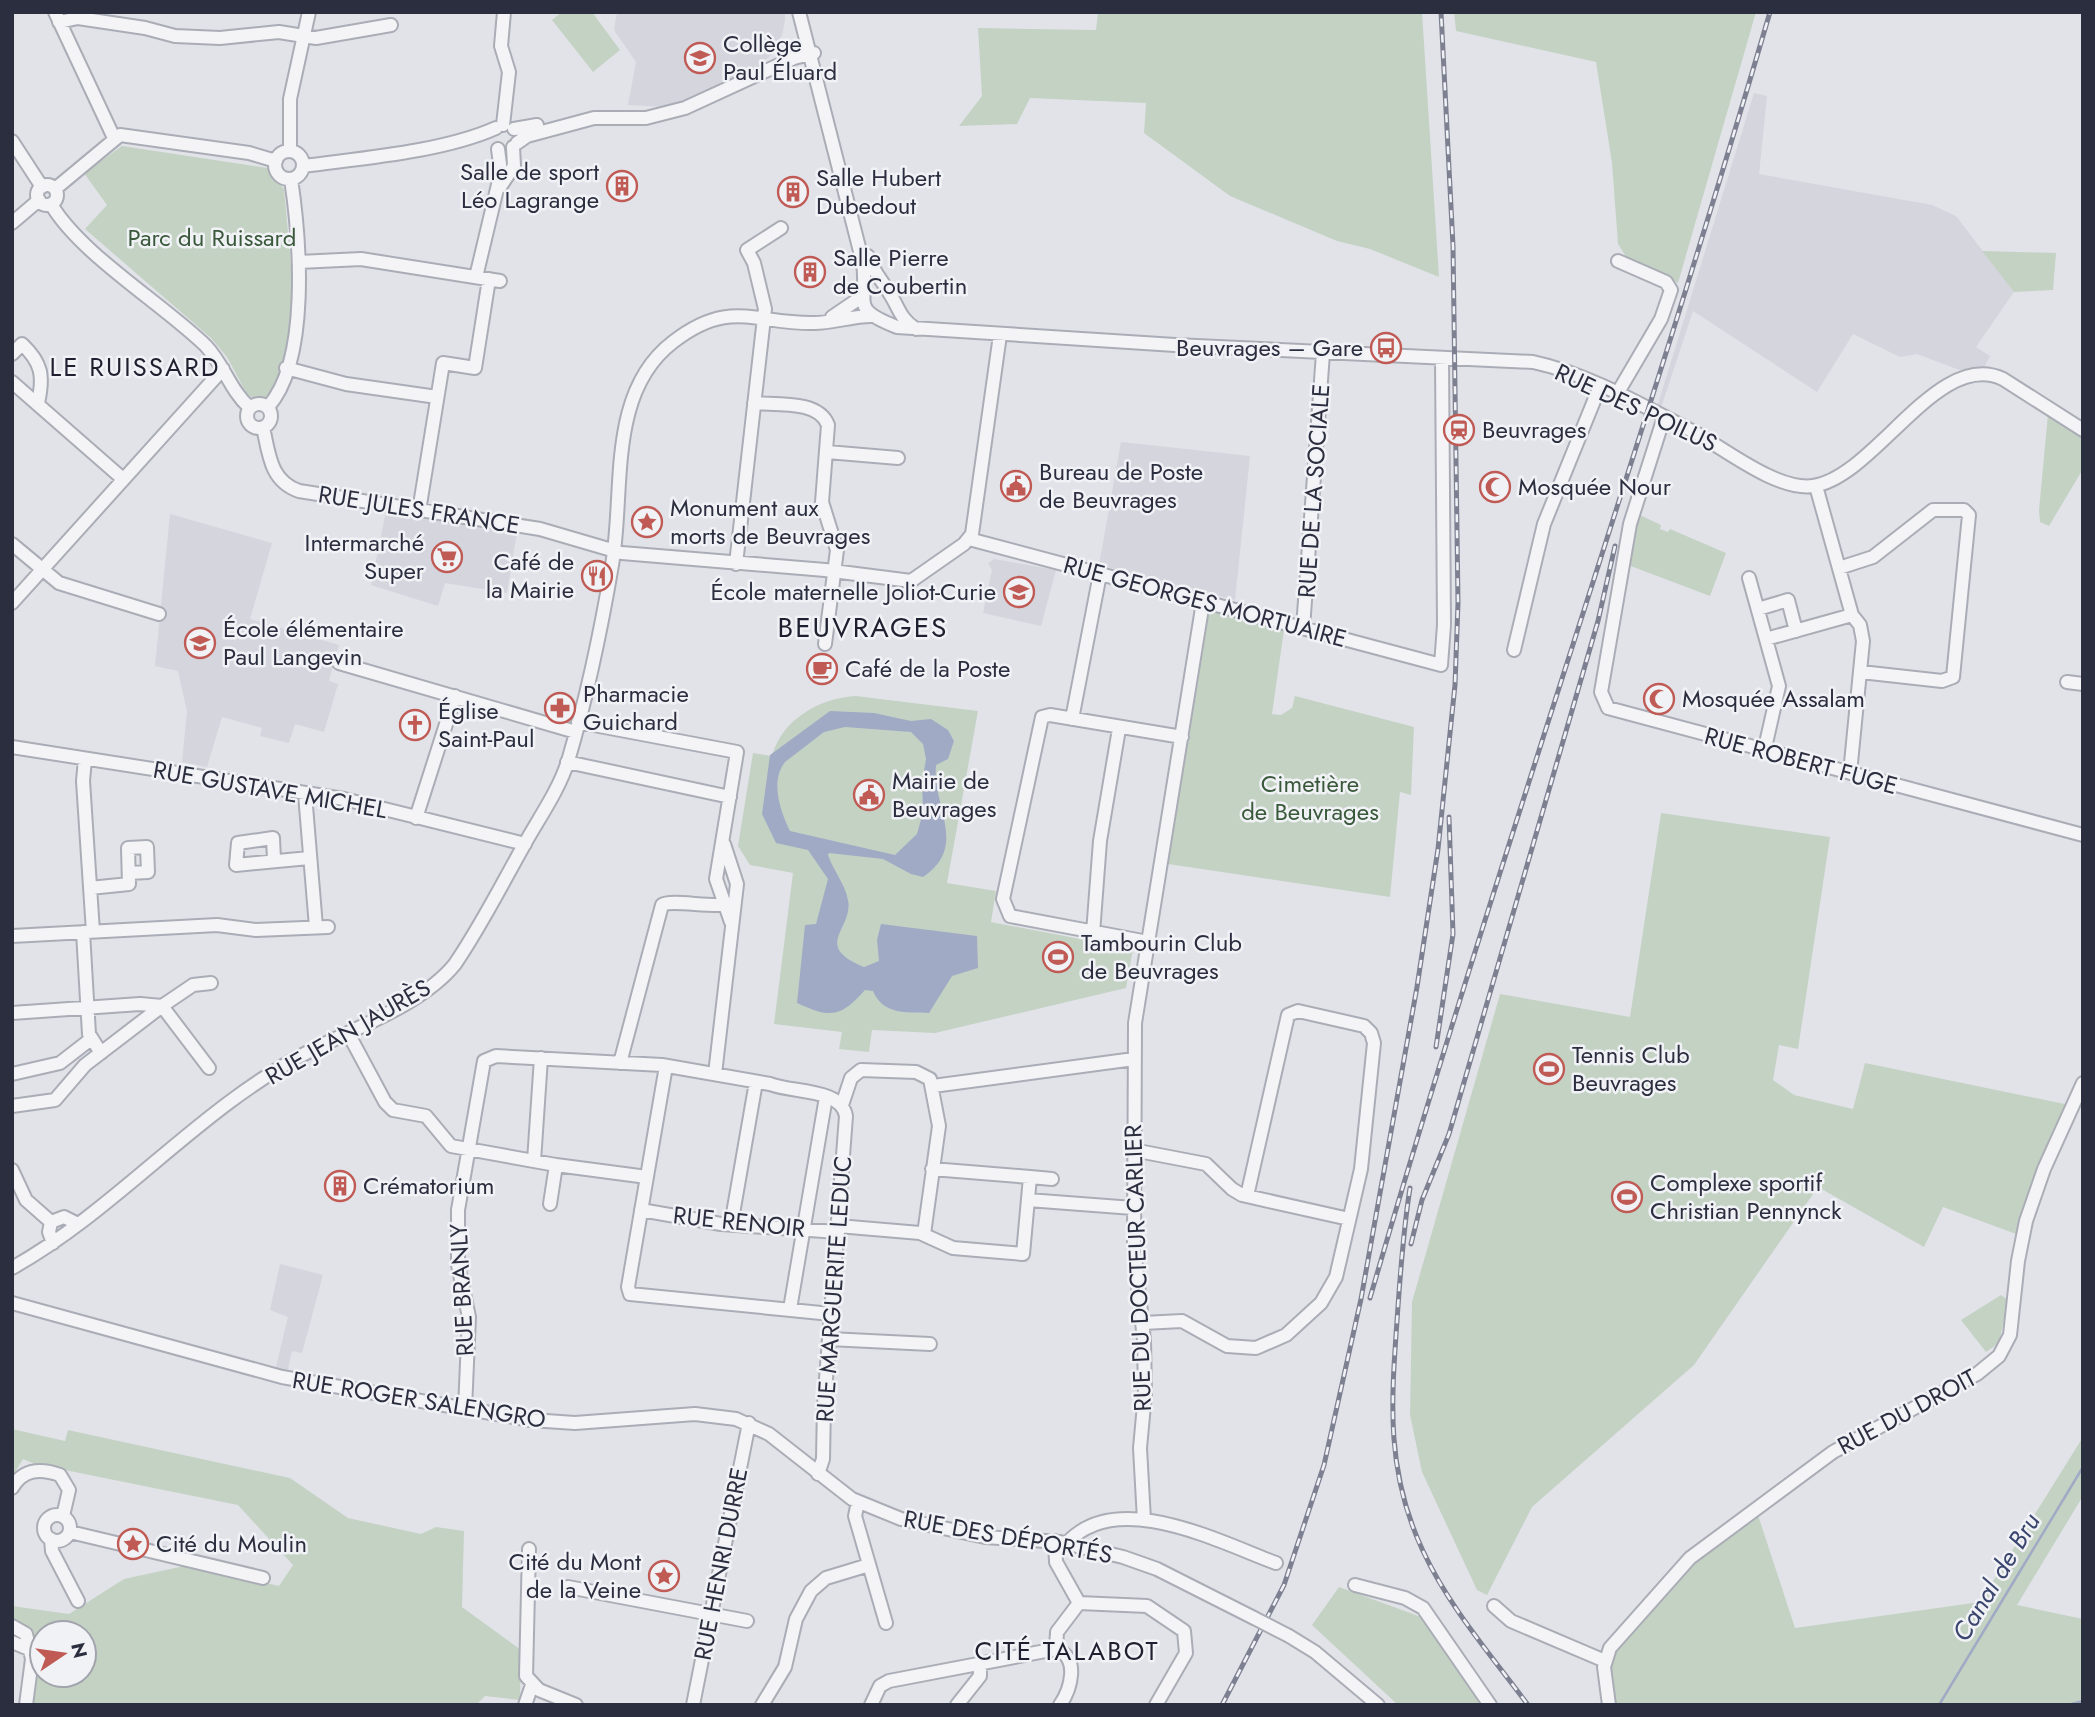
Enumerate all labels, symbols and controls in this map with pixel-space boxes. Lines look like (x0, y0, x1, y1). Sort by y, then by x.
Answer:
place label: Collège Paul Éluard (723, 26, 837, 89)
school or university icon: Collège Paul Éluard (683, 41, 717, 75)
place label: Salle de sport Léo Lagrange (460, 154, 599, 217)
place label: Salle Hubert Dubedout (816, 160, 941, 223)
building icon: Salle de sport Léo Lagrange (605, 169, 639, 203)
building icon: Salle Hubert Dubedout (776, 175, 810, 209)
park label: Parc du Ruissard (127, 220, 297, 255)
place label: Salle Pierre de Coubertin (833, 240, 967, 303)
building icon: Salle Pierre de Coubertin (793, 255, 827, 289)
place label: Beuvrages – Gare (1176, 330, 1363, 365)
bus stop icon: Beuvrages – Gare (1369, 331, 1403, 365)
district label: LE RUISSARD (50, 348, 220, 386)
street label: RUE DES POILUS (1549, 355, 1723, 461)
street label: RUE DE LA SOCIALE (1289, 383, 1338, 599)
place label: Beuvrages (1482, 412, 1586, 447)
station icon: Beuvrages (1442, 413, 1476, 447)
place label: Bureau de Poste de Beuvrages (1039, 454, 1203, 517)
public building icon: Bureau de Poste de Beuvrages (999, 469, 1033, 503)
place label: Mosquée Nour (1518, 469, 1672, 504)
mosque icon: Mosquée Nour (1478, 470, 1512, 504)
street label: RUE JULES FRANCE (316, 476, 522, 543)
place label: Monument aux morts de Beuvrages (670, 490, 870, 553)
place icon: Monument aux morts de Beuvrages (630, 505, 664, 539)
place label: Intermarché Super (305, 525, 425, 588)
supermarket icon: Intermarché Super (430, 540, 464, 574)
place label: Café de la Mairie (486, 544, 574, 607)
street label: RUE GEORGES MORTUAIRE (1060, 547, 1350, 656)
restaurant icon: Café de la Mairie (580, 559, 614, 593)
place label: École maternelle Joliot-Curie (711, 574, 996, 609)
school or university icon: École maternelle Joliot-Curie (1002, 575, 1036, 609)
district label: BEUVRAGES (778, 607, 948, 648)
place label: École élémentaire Paul Langevin (223, 611, 404, 674)
school or university icon: École élémentaire Paul Langevin (183, 626, 217, 660)
place label: Café de la Poste (845, 651, 1010, 686)
cafe icon: Café de la Poste (805, 652, 839, 686)
place label: Pharmacie Guichard (583, 676, 689, 739)
place label: Mosquée Assalam (1682, 681, 1865, 716)
mosque icon: Mosquée Assalam (1642, 682, 1676, 716)
pharmacy icon: Pharmacie Guichard (543, 691, 577, 725)
place label: Église Saint-Paul (438, 693, 534, 756)
church icon: Église Saint-Paul (398, 708, 432, 742)
street label: RUE ROBERT FUGE (1701, 718, 1902, 803)
street label: RUE GUSTAVE MICHEL (150, 752, 390, 827)
place label: Mairie de Beuvrages (892, 763, 996, 826)
park label: Cimetière de Beuvrages (1241, 766, 1379, 829)
public building icon: Mairie de Beuvrages (852, 778, 886, 812)
place label: Tambourin Club de Beuvrages (1081, 925, 1242, 988)
sports icon: Tambourin Club de Beuvrages (1041, 940, 1075, 974)
street label: RUE JEAN JAURÈS (259, 970, 437, 1093)
place label: Tennis Club Beuvrages (1572, 1037, 1690, 1100)
sports icon: Tennis Club Beuvrages (1532, 1052, 1566, 1086)
street label: RUE DU DOCTEUR CARLIER (1115, 1123, 1160, 1412)
street label: RUE MARGUERITE LEDUC (807, 1155, 860, 1423)
place label: Complexe sportif Christian Pennynck (1650, 1165, 1842, 1228)
place label: Crématorium (363, 1168, 495, 1203)
building icon: Crématorium (323, 1169, 357, 1203)
sports icon: Complexe sportif Christian Pennynck (1610, 1180, 1644, 1214)
street label: RUE RENOIR (671, 1197, 807, 1246)
street label: RUE BRANLY (441, 1222, 482, 1357)
street label: RUE DU DROIT (1831, 1360, 1983, 1463)
street label: RUE ROGER SALENGRO (290, 1362, 548, 1437)
street label: RUE HENRI DURRE (685, 1464, 756, 1663)
street label: RUE DES DÉPORTÉS (901, 1501, 1115, 1572)
water label: Canal de Bru (1943, 1505, 2049, 1649)
place label: Cité du Moulin (156, 1526, 307, 1561)
place icon: Cité du Moulin (116, 1527, 150, 1561)
place label: Cité du Mont de la Veine (509, 1544, 641, 1607)
place icon: Cité du Mont de la Veine (647, 1559, 681, 1593)
north arrow (28, 1619, 98, 1689)
district label: CITÉ TALABOT (974, 1632, 1160, 1670)
text: N (64, 1640, 94, 1661)

